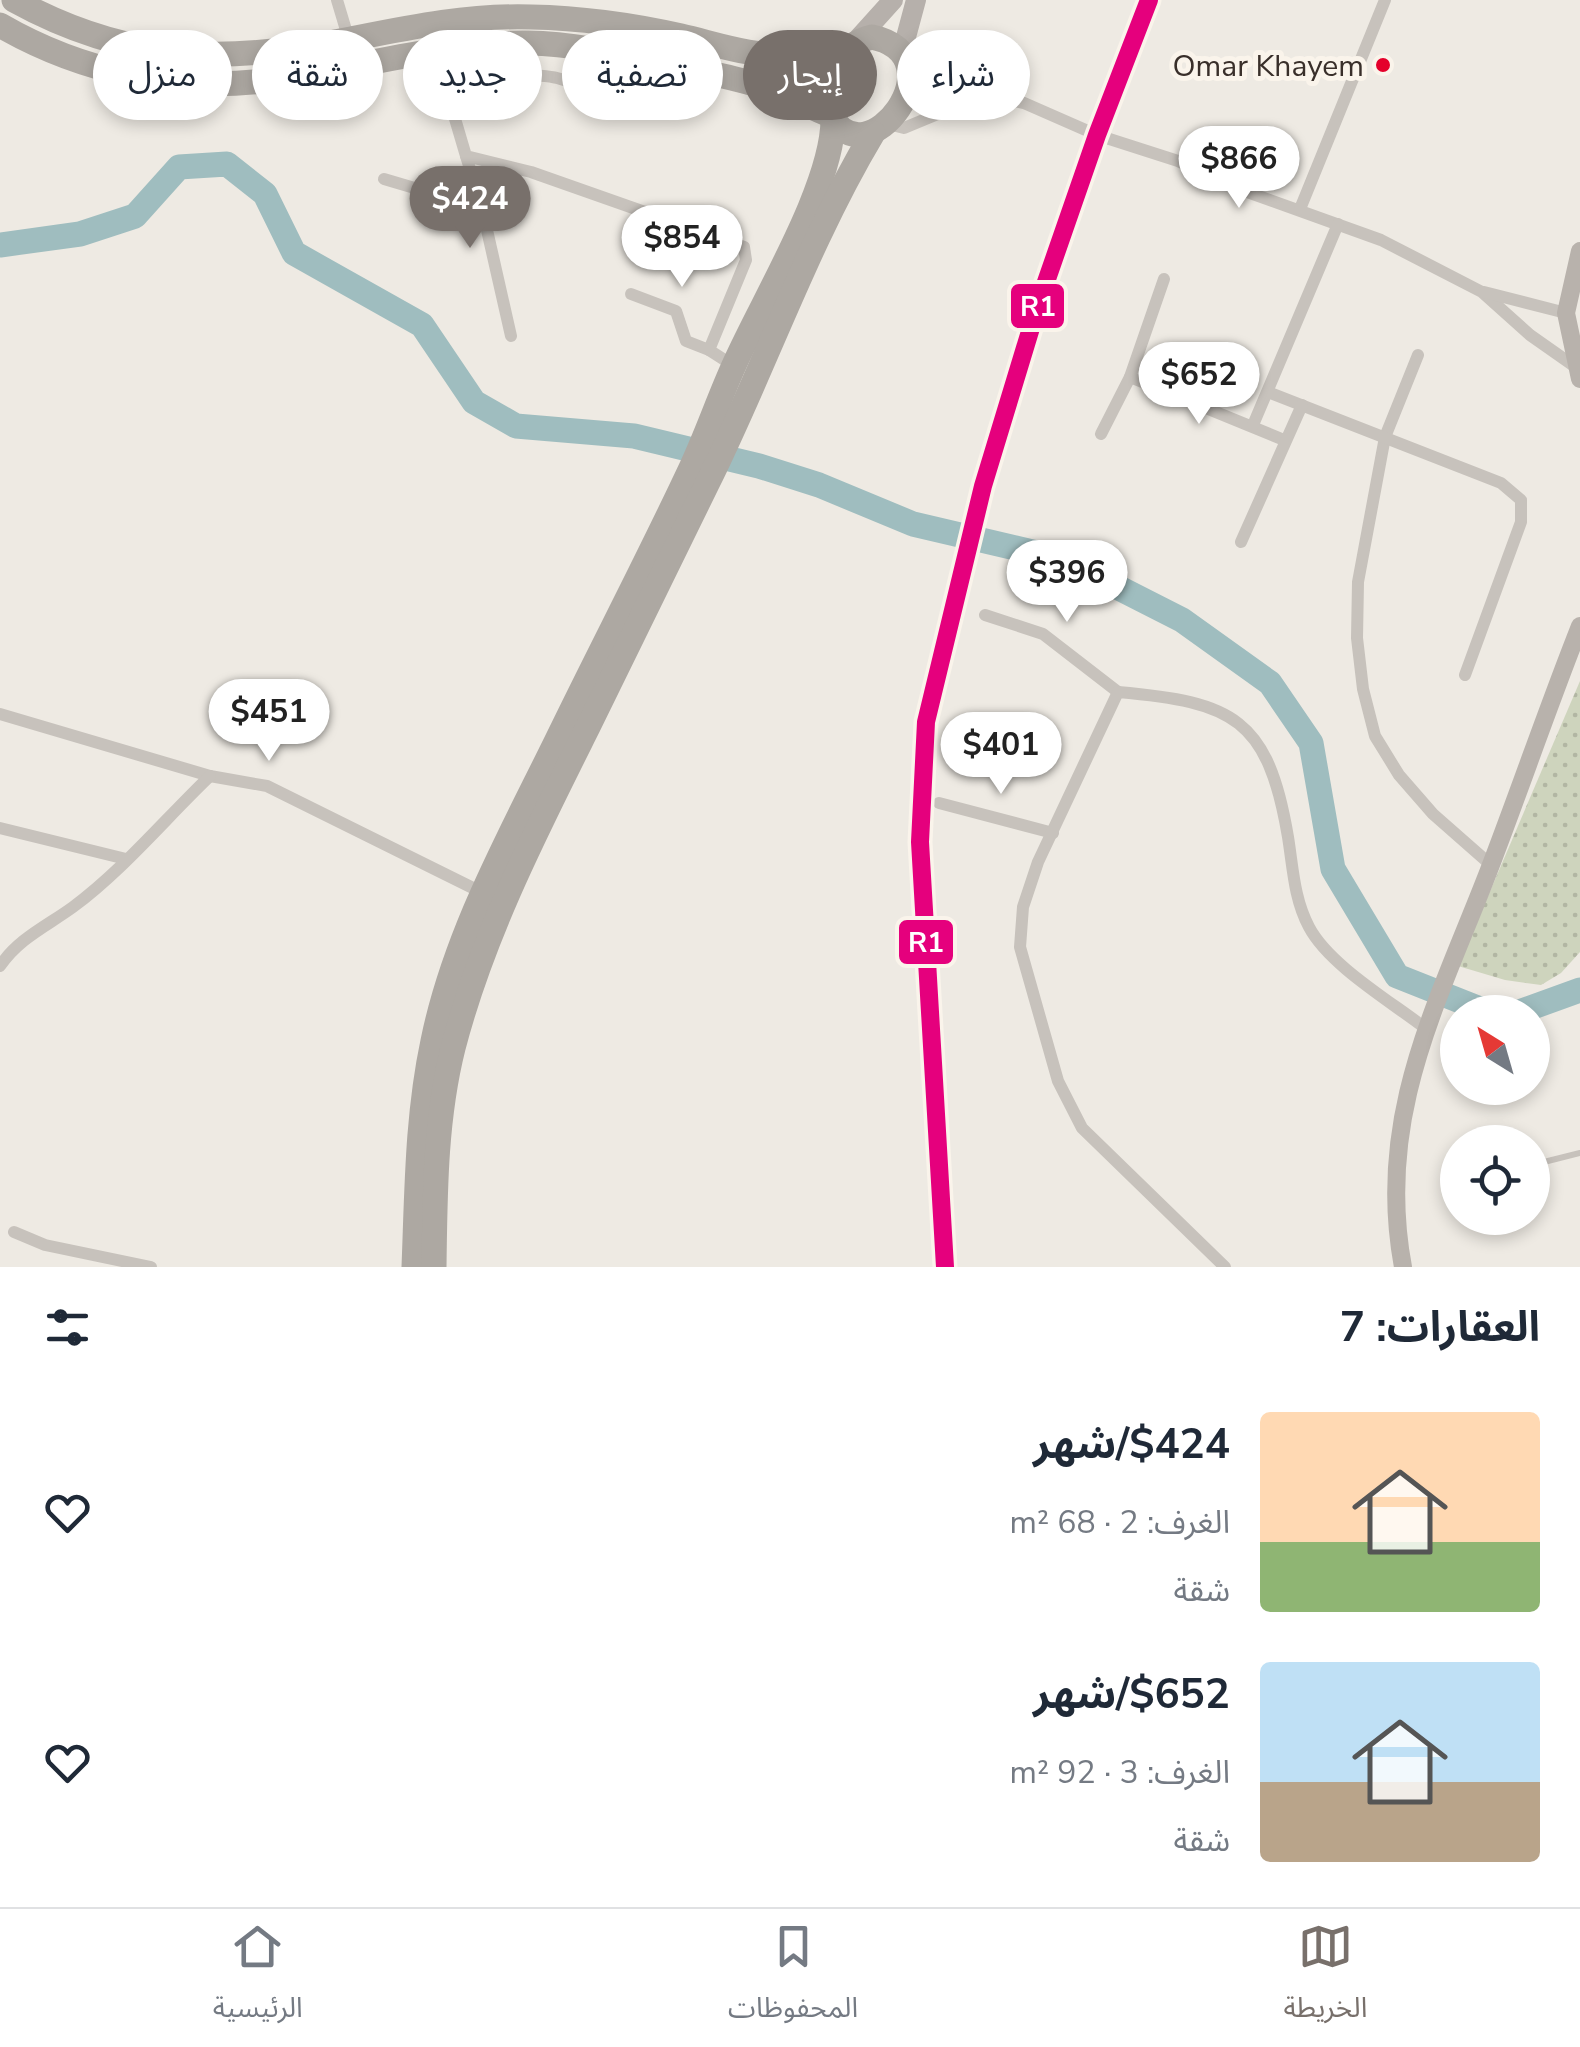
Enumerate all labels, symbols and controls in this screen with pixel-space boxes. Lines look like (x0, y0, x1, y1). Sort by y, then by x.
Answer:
chip: منزل (93, 30, 232, 120)
chip: شقة (252, 30, 383, 120)
chip: جديد (403, 30, 542, 120)
chip: تصفية (562, 30, 723, 120)
chip: إيجار (743, 30, 877, 120)
chip: شراء (897, 30, 1030, 120)
place label: Omar Khayem (1173, 46, 1364, 87)
marker: Omar Khayem (1373, 55, 1393, 75)
pin: $866 (1180, 126, 1298, 211)
text: $866 (1201, 137, 1277, 180)
pin: $424 (411, 166, 529, 251)
text: $424 (432, 177, 508, 220)
pin: $854 (623, 205, 741, 290)
text: $854 (644, 216, 720, 259)
line badge: R1 (1009, 282, 1066, 330)
text: R1 (1020, 288, 1056, 326)
pin: $652 (1140, 342, 1258, 427)
text: $652 (1161, 353, 1237, 396)
pin: $396 (1008, 540, 1126, 625)
text: $396 (1029, 551, 1105, 594)
pin: $451 (210, 679, 328, 764)
text: $451 (231, 690, 307, 733)
pin: $401 (942, 712, 1060, 797)
text: $401 (963, 723, 1039, 766)
line badge: R1 (897, 918, 955, 966)
text: R1 (908, 924, 944, 962)
north arrow (1440, 995, 1550, 1105)
map controls (1440, 995, 1550, 1235)
button: locate (1440, 1125, 1550, 1235)
text: العقارات: 7 (1340, 1299, 1540, 1356)
icon: filters (40, 1300, 95, 1355)
text: $424/شهر (1033, 1416, 1230, 1473)
icon: home (1340, 1452, 1460, 1572)
icon: heart (40, 1485, 95, 1540)
text: الغرف: 2 · 68 m² (1010, 1501, 1230, 1544)
text: شقة (1174, 1569, 1230, 1612)
text: $652/شهر (1033, 1666, 1230, 1723)
icon: home (1340, 1702, 1460, 1822)
icon: heart (40, 1735, 95, 1790)
text: الغرف: 3 · 92 m² (1010, 1751, 1230, 1794)
text: شقة (1174, 1819, 1230, 1862)
tab: الرئيسية (213, 1919, 303, 2038)
tab: المحفوظات (728, 1919, 858, 2038)
tab: الخريطة (1283, 1919, 1367, 2038)

